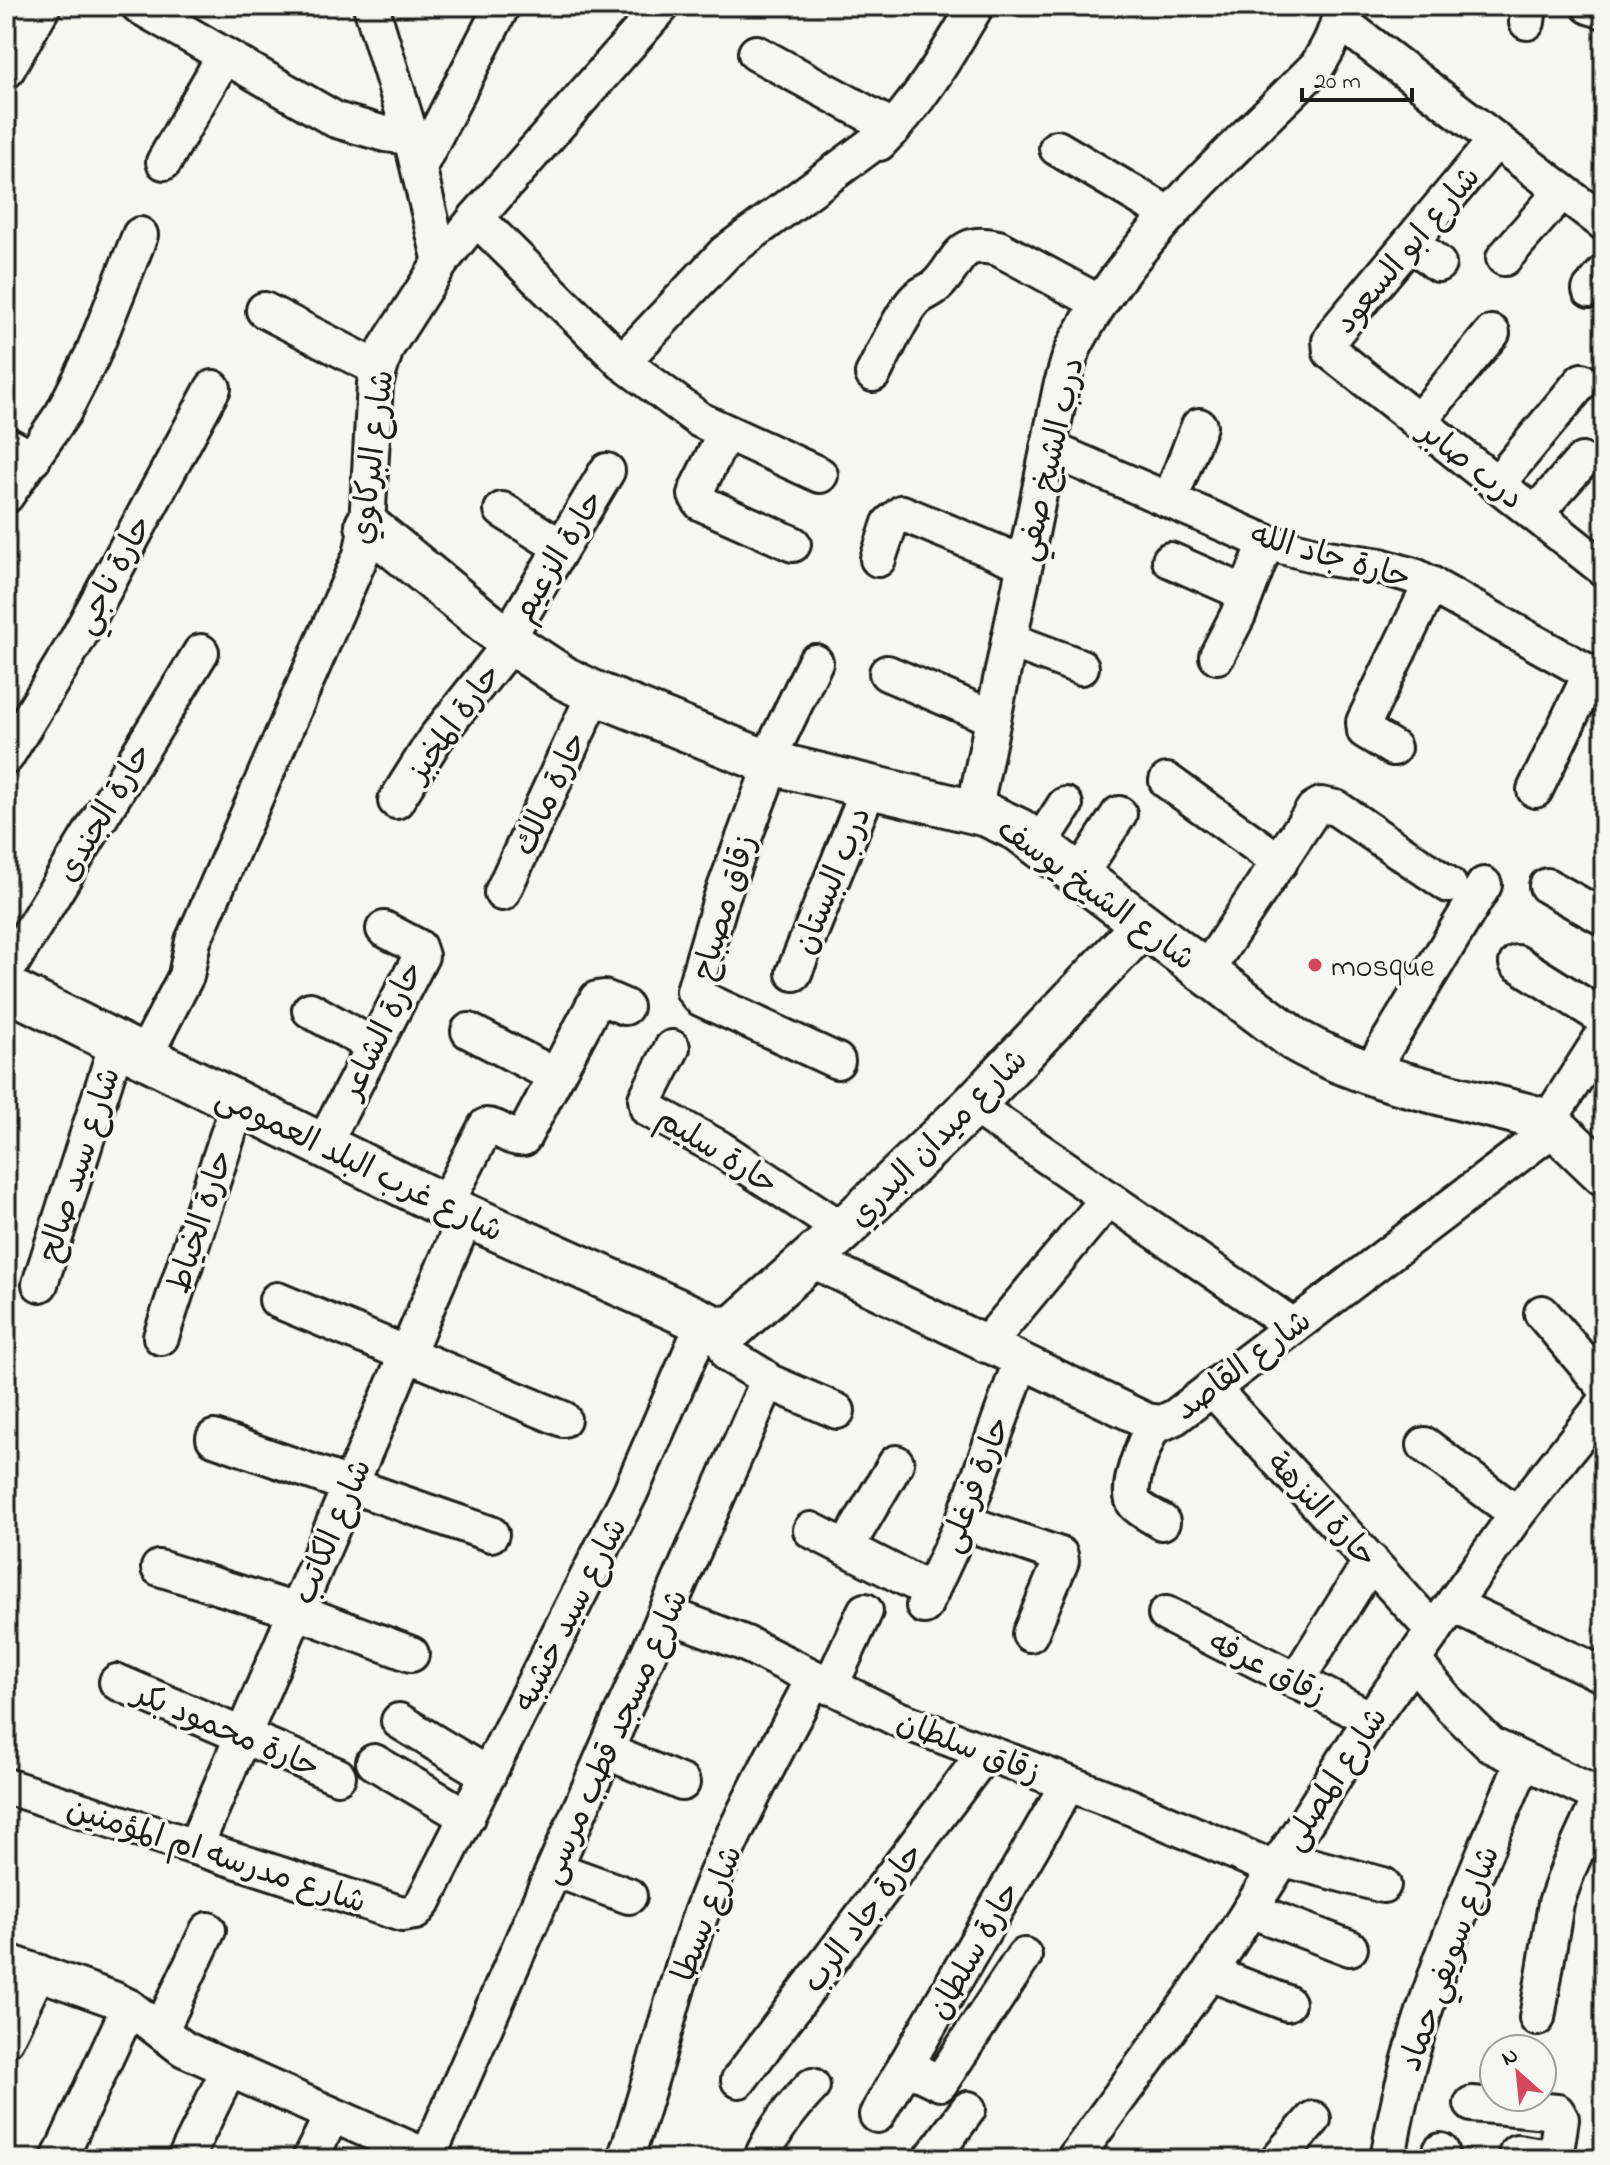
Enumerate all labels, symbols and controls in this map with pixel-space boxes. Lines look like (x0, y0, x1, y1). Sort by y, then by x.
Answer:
scale bar (1302, 52, 1412, 102)
text: 20 m (1314, 65, 1361, 100)
street label: شارع ابو السعود (1324, 157, 1493, 346)
street label: درب الشيخ صفي (1006, 353, 1100, 567)
street label: شارع البركاوي (340, 367, 409, 548)
street label: درب صابر (1405, 409, 1533, 523)
street label: حارة الزعيم (502, 482, 618, 632)
street label: حارة ناجي (64, 508, 167, 644)
street label: حارة جاد الله (1244, 513, 1416, 604)
street label: حارة المخبز (395, 655, 515, 795)
street label: حارة مالك (503, 725, 601, 864)
street label: حارة الجندى (46, 735, 166, 892)
street label: درب البستان (783, 800, 885, 962)
street label: شارع الشيخ يوسف (986, 808, 1204, 984)
street label: زقاق مصباح (682, 829, 771, 987)
place label: mosque (1331, 945, 1435, 992)
street label: حارة الشاعر (329, 954, 438, 1110)
marker: mosque (1306, 956, 1324, 974)
street label: شارع ميدان البدري (839, 1039, 1040, 1240)
street label: شارع سيد صالح (28, 1062, 135, 1268)
street label: شارع غرب البلد العمومى (207, 1076, 510, 1256)
street label: حارة سليم (646, 1097, 786, 1209)
street label: حارة الخياط (157, 1144, 248, 1300)
street label: شارع القاصد (1166, 1300, 1323, 1434)
street label: حارة فرغلى (930, 1410, 1025, 1560)
street label: حارة النزهة (1254, 1443, 1387, 1580)
street label: شارع الكاتب (282, 1452, 386, 1613)
street label: شارع سيد خشبه (503, 1510, 641, 1721)
street label: شارع مسجد قطب مرسى (530, 1582, 703, 1893)
street label: زقاق عرفه (1200, 1621, 1333, 1720)
street label: حارة محمود بكر (122, 1671, 326, 1793)
street label: شارع المصلى (1273, 1699, 1401, 1861)
street label: زقاق سلطان (889, 1700, 1046, 1798)
street label: شارع مدرسه ام المؤمنين (60, 1787, 372, 1928)
street label: حارة جاد الرب (793, 1834, 937, 2004)
street label: شارع بسطا (662, 1839, 757, 1989)
street label: شارع سويفي حماد (1389, 1840, 1515, 2079)
street label: حارة سلطان (918, 1874, 1034, 2029)
north arrow (1478, 2033, 1558, 2113)
text: N (1496, 2040, 1524, 2075)

